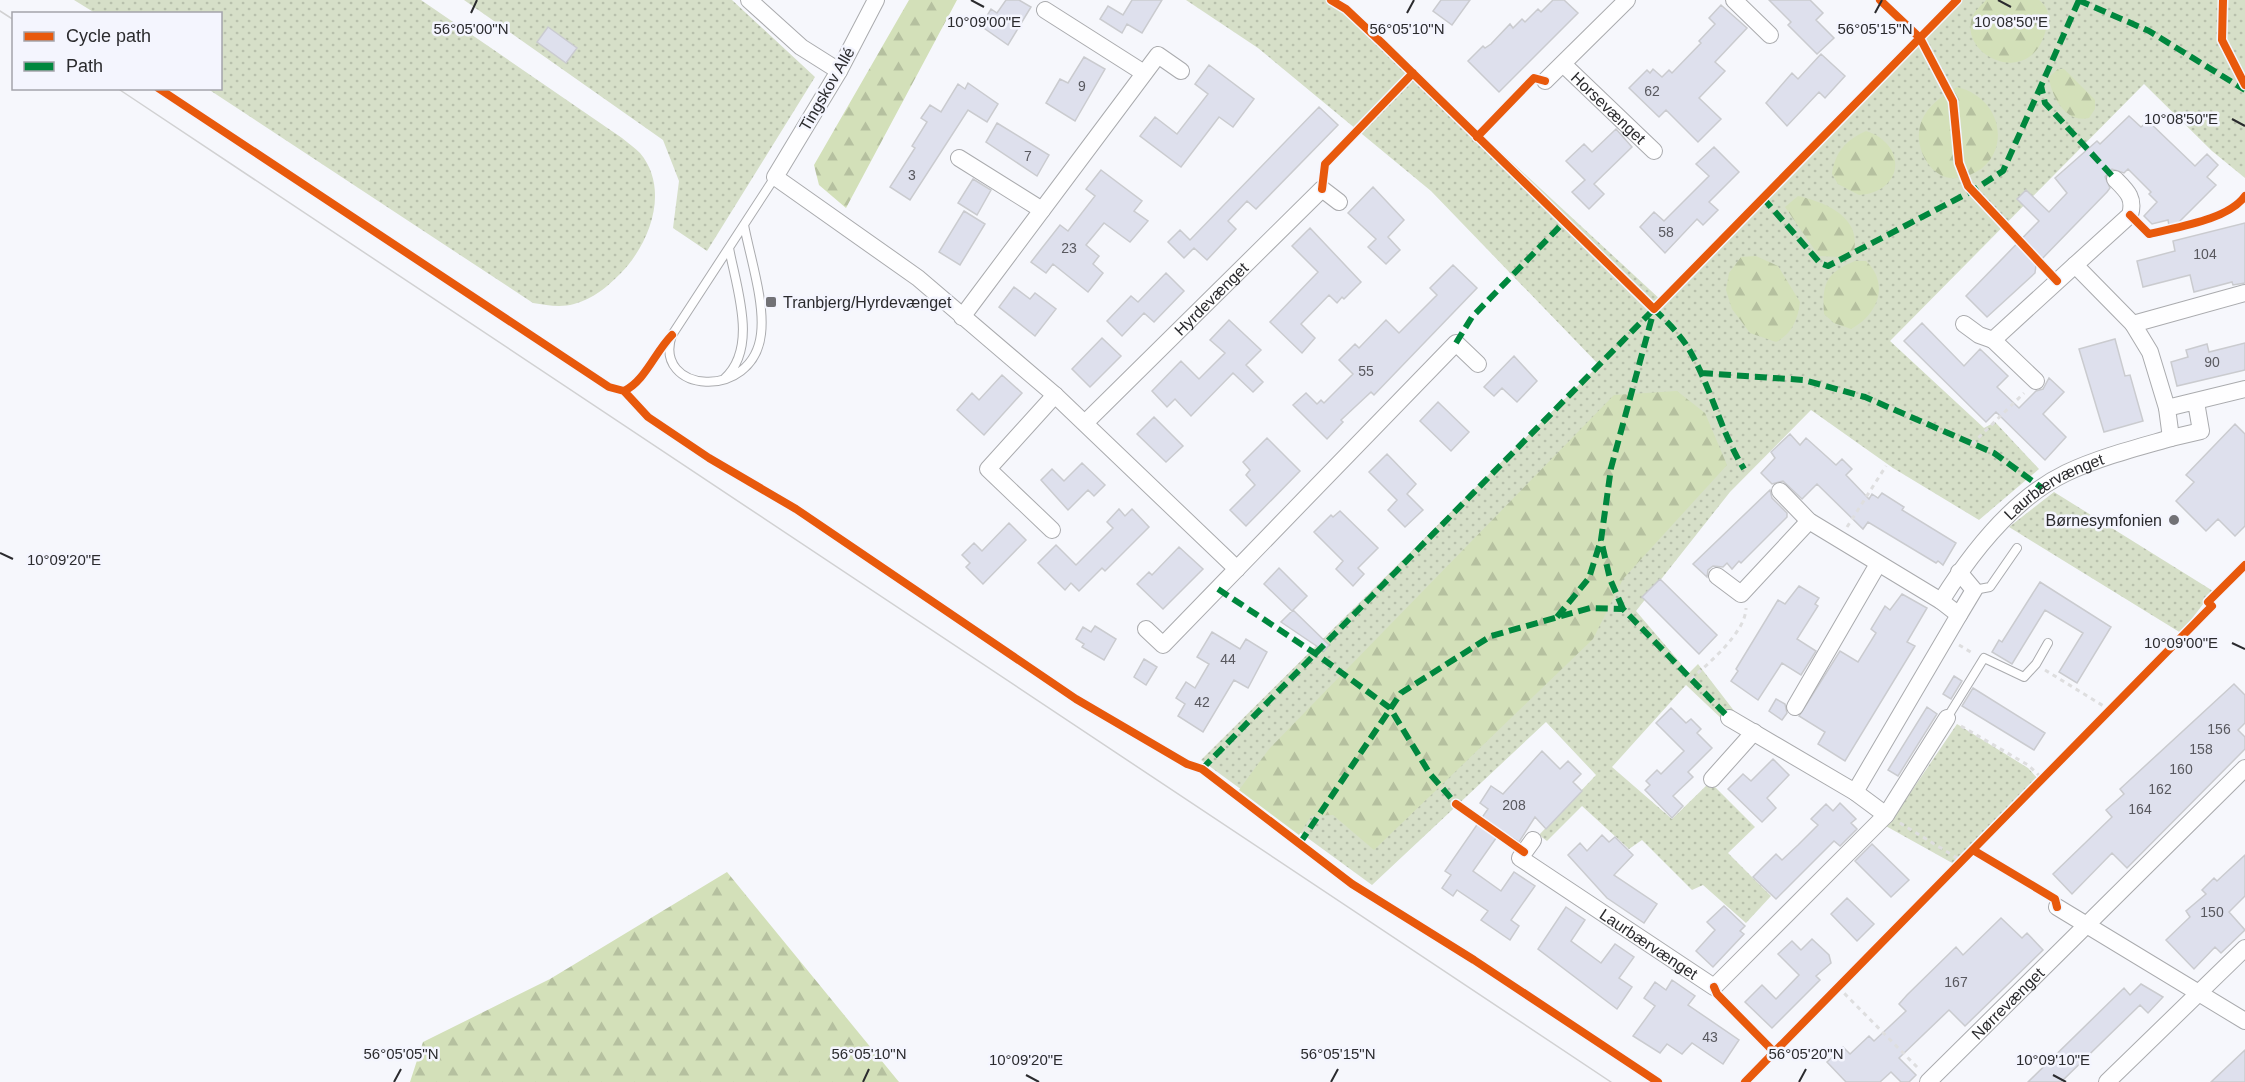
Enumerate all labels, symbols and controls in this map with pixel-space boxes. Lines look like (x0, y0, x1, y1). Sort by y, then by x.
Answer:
legend (12, 12, 222, 90)
text: 10°09'00"E (947, 13, 1021, 30)
text: 10°08'50"E (1974, 13, 2048, 30)
text: 56°05'00"N (433, 20, 509, 37)
text: 56°05'10"N (1369, 20, 1445, 37)
text: 56°05'15"N (1837, 20, 1913, 37)
text: Cycle path (66, 26, 151, 46)
street label: Tingskov Allé (796, 44, 858, 134)
text: Path (66, 56, 103, 76)
street label: Horsevænget (1568, 68, 1650, 147)
house number: 9 (1078, 78, 1086, 94)
house number: 62 (1644, 83, 1660, 99)
text: 10°08'50"E (2144, 110, 2218, 127)
house number: 7 (1024, 148, 1032, 164)
house number: 3 (908, 167, 916, 183)
house number: 58 (1658, 224, 1674, 240)
house number: 23 (1061, 240, 1077, 256)
house number: 104 (2193, 246, 2217, 262)
street label: Hyrdevænget (1171, 258, 1252, 338)
place label: Tranbjerg/Hyrdevænget (783, 294, 952, 311)
marker: Tranbjerg/Hyrdevænget (764, 295, 778, 309)
house number: 90 (2204, 354, 2220, 370)
house number: 55 (1358, 363, 1374, 379)
street label: Laurbærvænget (2001, 450, 2106, 523)
place label: Børnesymfonien (2046, 512, 2162, 529)
marker: Børnesymfonien (2167, 513, 2181, 527)
text: 10°09'20"E (27, 551, 101, 568)
text: 10°09'00"E (2144, 634, 2218, 651)
house number: 44 (1220, 651, 1236, 667)
house number: 42 (1194, 694, 1210, 710)
house number: 156 (2207, 721, 2231, 737)
house number: 158 (2189, 741, 2213, 757)
house number: 160 (2169, 761, 2193, 777)
house number: 162 (2148, 781, 2172, 797)
house number: 208 (1502, 797, 1526, 813)
house number: 164 (2128, 801, 2152, 817)
house number: 150 (2200, 904, 2224, 920)
street label: Laurbærvænget (1597, 905, 1701, 983)
street label: Nørrevænget (1968, 964, 2047, 1042)
house number: 167 (1944, 974, 1968, 990)
house number: 43 (1702, 1029, 1718, 1045)
text: 56°05'05"N (363, 1045, 439, 1062)
text: 56°05'10"N (831, 1045, 907, 1062)
text: 56°05'15"N (1300, 1045, 1376, 1062)
text: 56°05'20"N (1768, 1045, 1844, 1062)
text: 10°09'20"E (989, 1051, 1063, 1068)
text: 10°09'10"E (2016, 1051, 2090, 1068)

